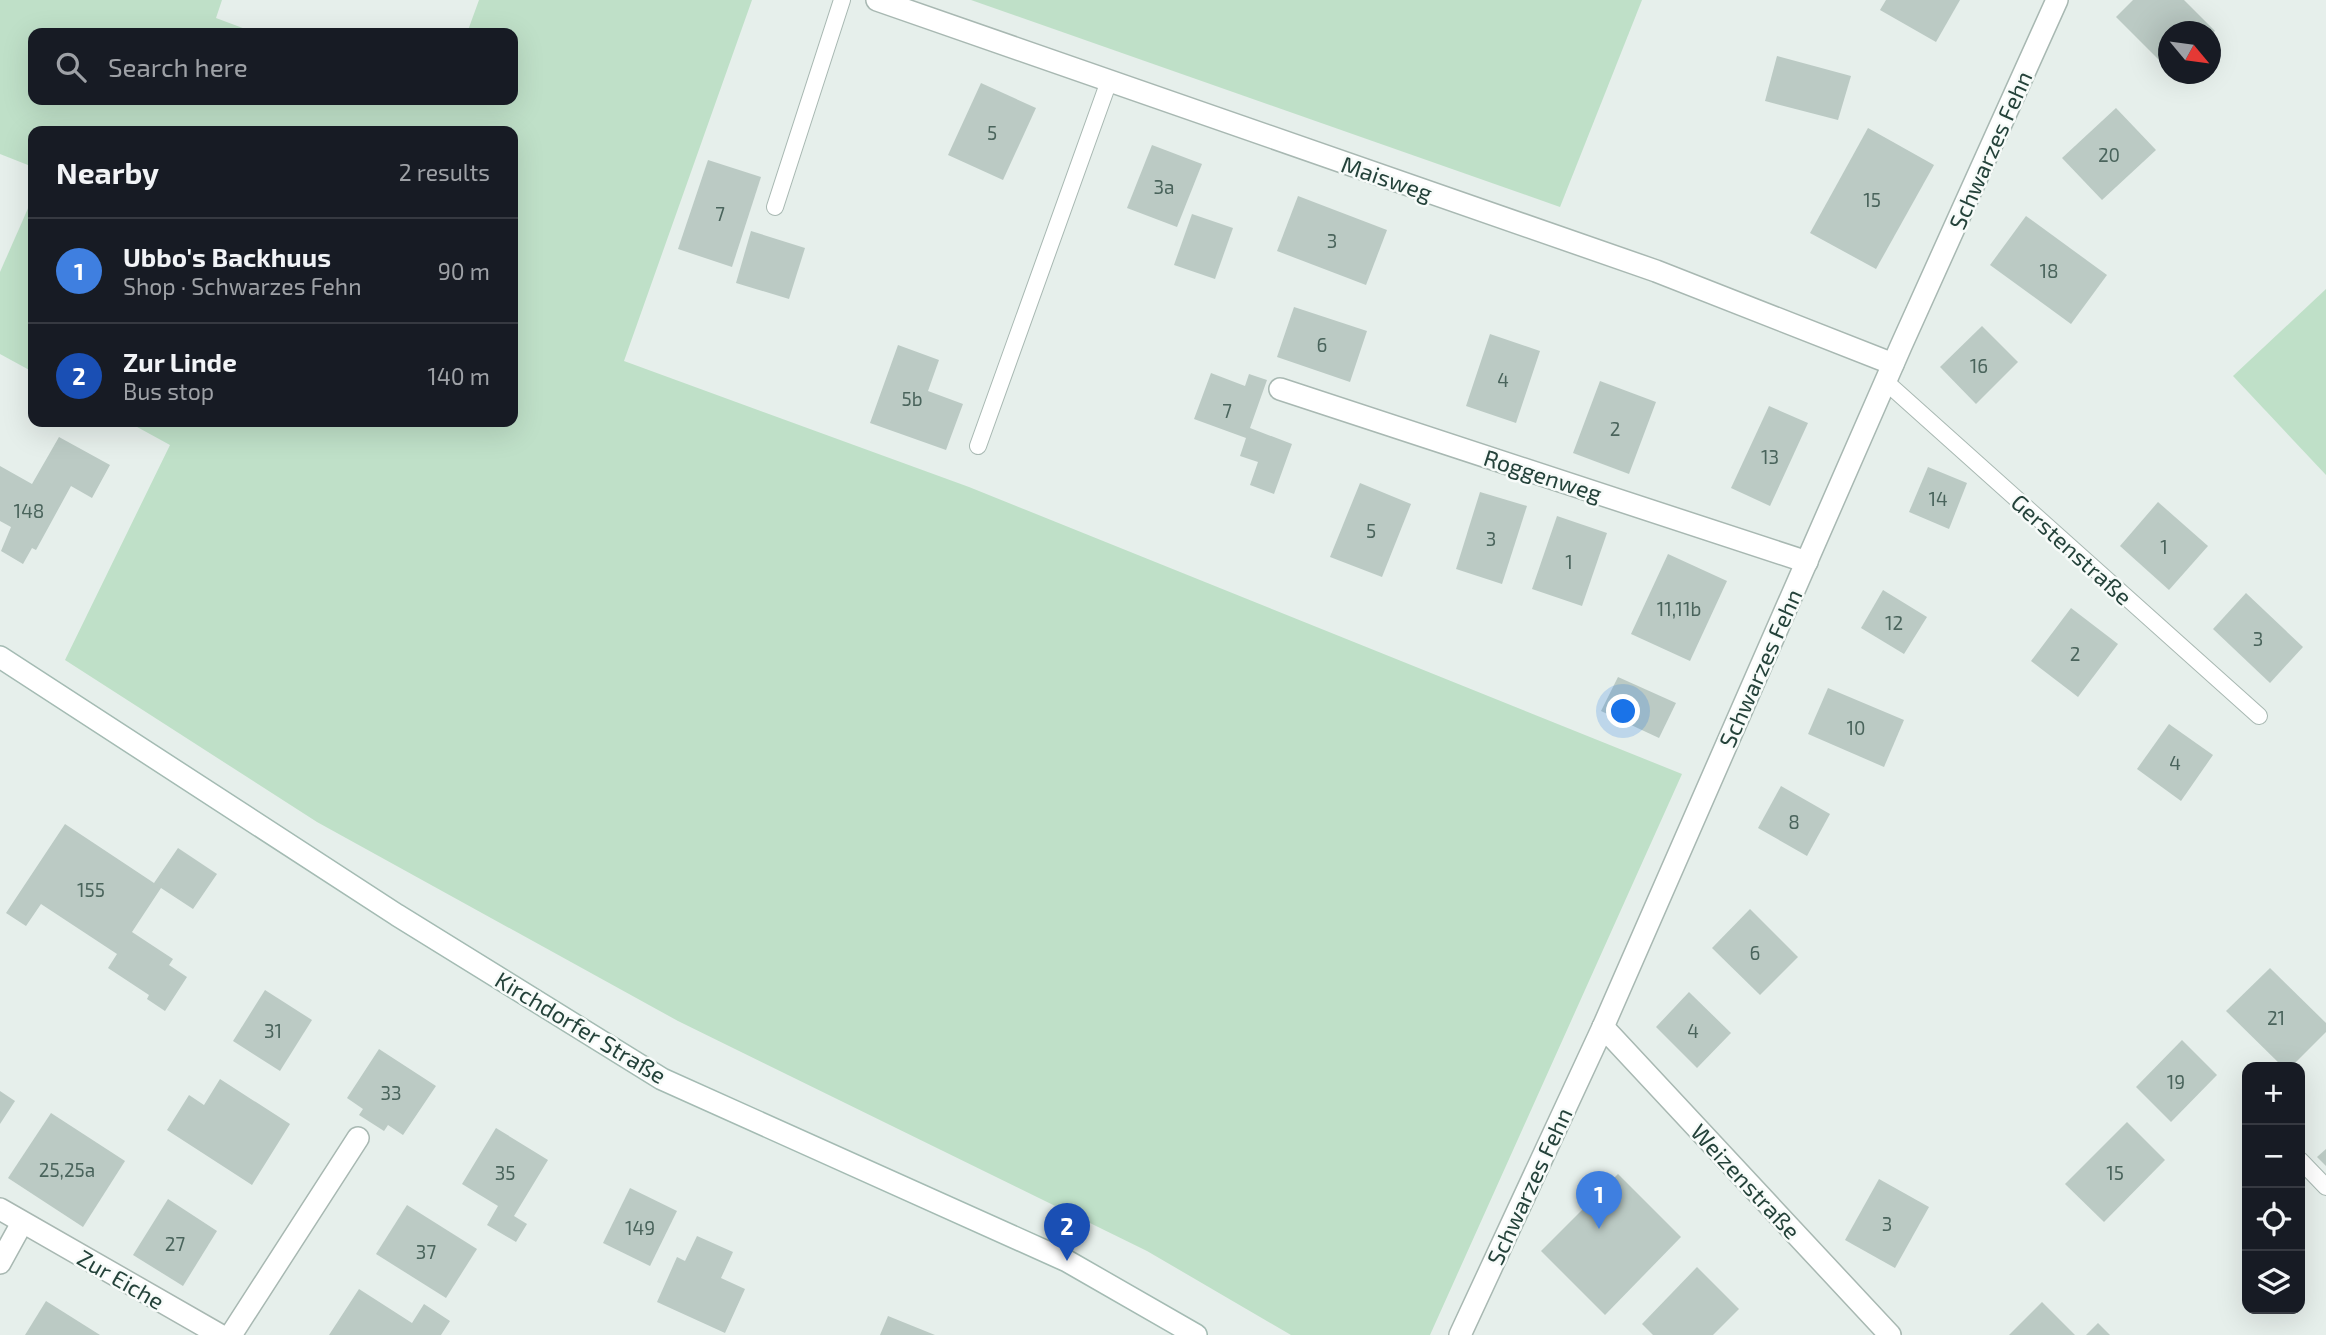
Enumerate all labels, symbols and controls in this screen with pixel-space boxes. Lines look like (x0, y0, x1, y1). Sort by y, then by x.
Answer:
north arrow (2158, 21, 2221, 84)
search box (28, 28, 518, 105)
icon: search (52, 48, 90, 86)
text: Search here (108, 51, 248, 82)
street label: Schwarzes Fehn (1943, 67, 2037, 233)
house number: 5 (987, 121, 997, 144)
house number: 20 (2098, 143, 2120, 166)
street label: Maisweg (1338, 149, 1436, 207)
text: Nearby (56, 154, 159, 190)
text: 2 results (399, 158, 490, 186)
house number: 3a (1154, 175, 1175, 198)
house number: 15 (1863, 188, 1881, 211)
house number: 7 (715, 202, 725, 225)
house number: 3 (1327, 229, 1337, 252)
text: Ubbo's Backhuus (123, 241, 331, 272)
text: 1 (74, 257, 84, 285)
text: 90 m (438, 257, 490, 285)
house number: 18 (2039, 259, 2059, 282)
text: Shop · Schwarzes Fehn (123, 272, 362, 300)
house number: 6 (1317, 333, 1327, 356)
text: Zur Linde (123, 346, 237, 377)
house number: 16 (1970, 354, 1988, 377)
text: 2 (72, 362, 86, 390)
text: 140 m (428, 362, 490, 390)
house number: 4 (1497, 368, 1509, 391)
text: Bus stop (123, 377, 214, 405)
house number: 5b (901, 387, 923, 410)
house number: 7 (1222, 399, 1232, 422)
house number: 2 (1610, 417, 1620, 440)
street label: Roggenweg (1480, 443, 1606, 507)
house number: 13 (1761, 445, 1779, 468)
house number: 14 (1928, 487, 1948, 510)
street label: Gerstenstraße (2006, 488, 2138, 610)
house number: 148 (14, 499, 44, 522)
house number: 5 (1366, 519, 1376, 542)
house number: 3 (1486, 527, 1496, 550)
house number: 1 (2160, 535, 2168, 558)
house number: 1 (1565, 550, 1573, 573)
street label: Schwarzes Fehn (1713, 585, 1807, 751)
house number: 11,11b (1657, 597, 1701, 620)
house number: 12 (1885, 611, 1903, 634)
house number: 3 (2253, 627, 2263, 650)
house number: 2 (2070, 642, 2080, 665)
your location (1606, 694, 1640, 728)
house number: 10 (1846, 716, 1866, 739)
house number: 4 (2169, 751, 2181, 774)
house number: 8 (1788, 810, 1800, 833)
house number: 155 (77, 878, 105, 901)
house number: 6 (1750, 941, 1760, 964)
street label: Kirchdorfer Straße (491, 965, 671, 1089)
house number: 21 (2267, 1006, 2285, 1029)
house number: 31 (264, 1019, 282, 1042)
house number: 4 (1687, 1019, 1699, 1042)
map controls (2242, 1062, 2305, 1314)
button: + (2242, 1062, 2305, 1125)
house number: 19 (2167, 1070, 2185, 1093)
house number: 33 (380, 1081, 402, 1104)
street label: Schwarzes Fehn (1480, 1103, 1578, 1269)
street label: Weizenstraße (1686, 1118, 1806, 1244)
button: − (2242, 1125, 2305, 1188)
house number: 25,25a (39, 1158, 95, 1181)
house number: 35 (495, 1161, 515, 1184)
house number: 15 (2106, 1161, 2124, 1184)
pin: 1 (1576, 1171, 1622, 1229)
button: locate (2242, 1188, 2305, 1251)
pin: 2 (1044, 1203, 1090, 1261)
house number: 3 (1882, 1212, 1892, 1235)
house number: 149 (625, 1216, 655, 1239)
house number: 27 (165, 1232, 185, 1255)
house number: 37 (416, 1240, 436, 1263)
street label: Zur Eiche (73, 1243, 169, 1315)
button: layers (2242, 1251, 2305, 1314)

